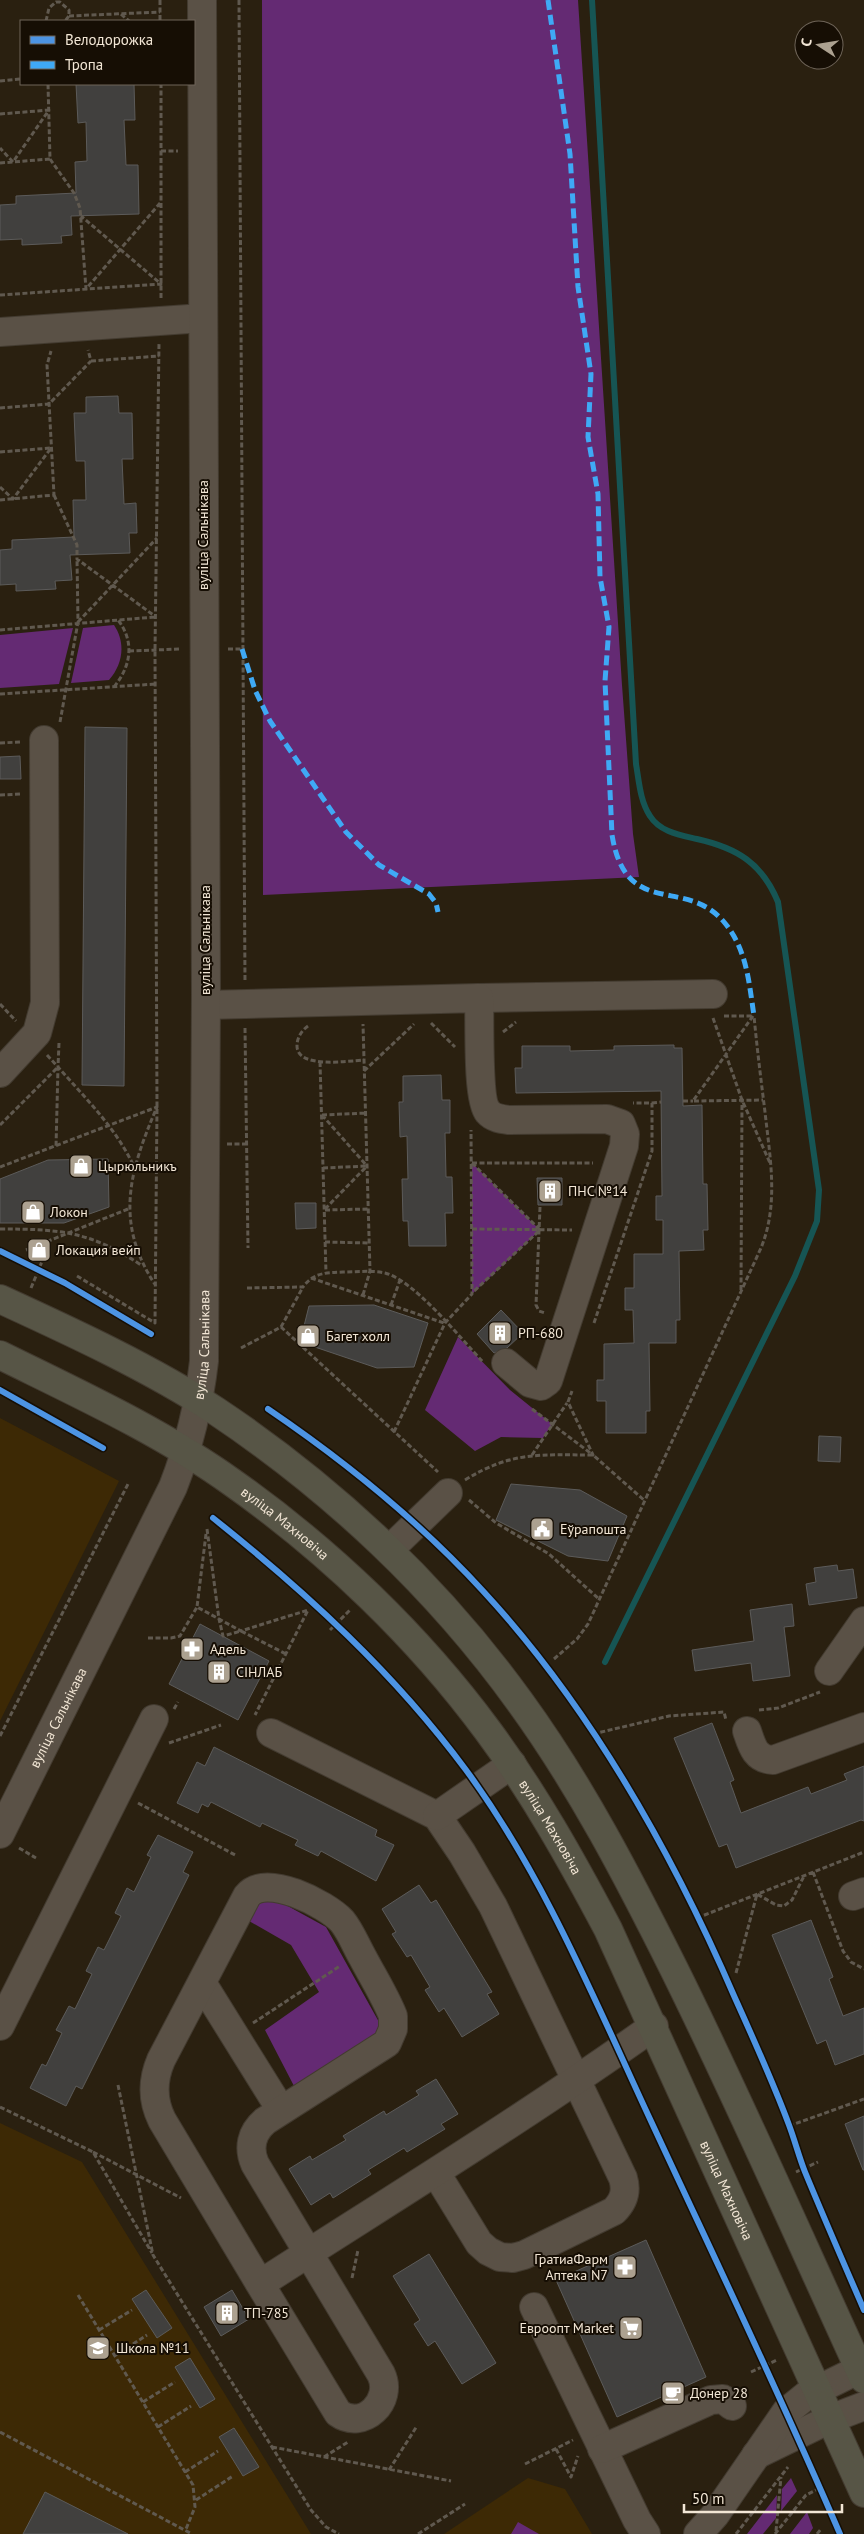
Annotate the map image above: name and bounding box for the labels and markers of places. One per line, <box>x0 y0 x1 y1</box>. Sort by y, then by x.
shop icon: Цырюльникъ <box>68 1153 94 1179</box>
place label: Цырюльникъ <box>98 1157 177 1175</box>
building icon: ПНС №14 <box>537 1178 563 1204</box>
place label: ПНС №14 <box>568 1182 628 1200</box>
shop icon: Локон <box>20 1199 46 1225</box>
place label: Локон <box>49 1203 88 1221</box>
shop icon: Локация вейп <box>26 1237 52 1263</box>
place label: Локация вейп <box>55 1241 141 1259</box>
building icon: РП-680 <box>487 1320 513 1346</box>
shop icon: Багет холл <box>295 1323 321 1349</box>
place label: РП-680 <box>518 1324 563 1342</box>
place label: Багет холл <box>326 1327 390 1345</box>
public building icon: Еўрапошта <box>529 1516 555 1542</box>
place label: Еўрапошта <box>560 1520 626 1538</box>
pharmacy icon: Адель <box>179 1636 205 1662</box>
place label: Адель <box>210 1640 247 1658</box>
building icon: СІНЛАБ <box>206 1659 232 1685</box>
place label: СІНЛАБ <box>236 1663 282 1681</box>
place label: ГратиаФарм Аптека N7 <box>534 2250 608 2284</box>
pharmacy icon: ГратиаФарм Аптека N7 <box>612 2254 638 2280</box>
building icon: ТП-785 <box>214 2300 240 2326</box>
place label: ТП-785 <box>244 2304 289 2322</box>
supermarket icon: Евроопт Market <box>618 2315 644 2341</box>
place label: Евроопт Market <box>519 2319 614 2337</box>
school or university icon: Школа №11 <box>85 2335 111 2361</box>
place label: Школа №11 <box>116 2339 190 2357</box>
cafe icon: Донер 28 <box>660 2380 686 2406</box>
place label: Донер 28 <box>690 2384 748 2402</box>

